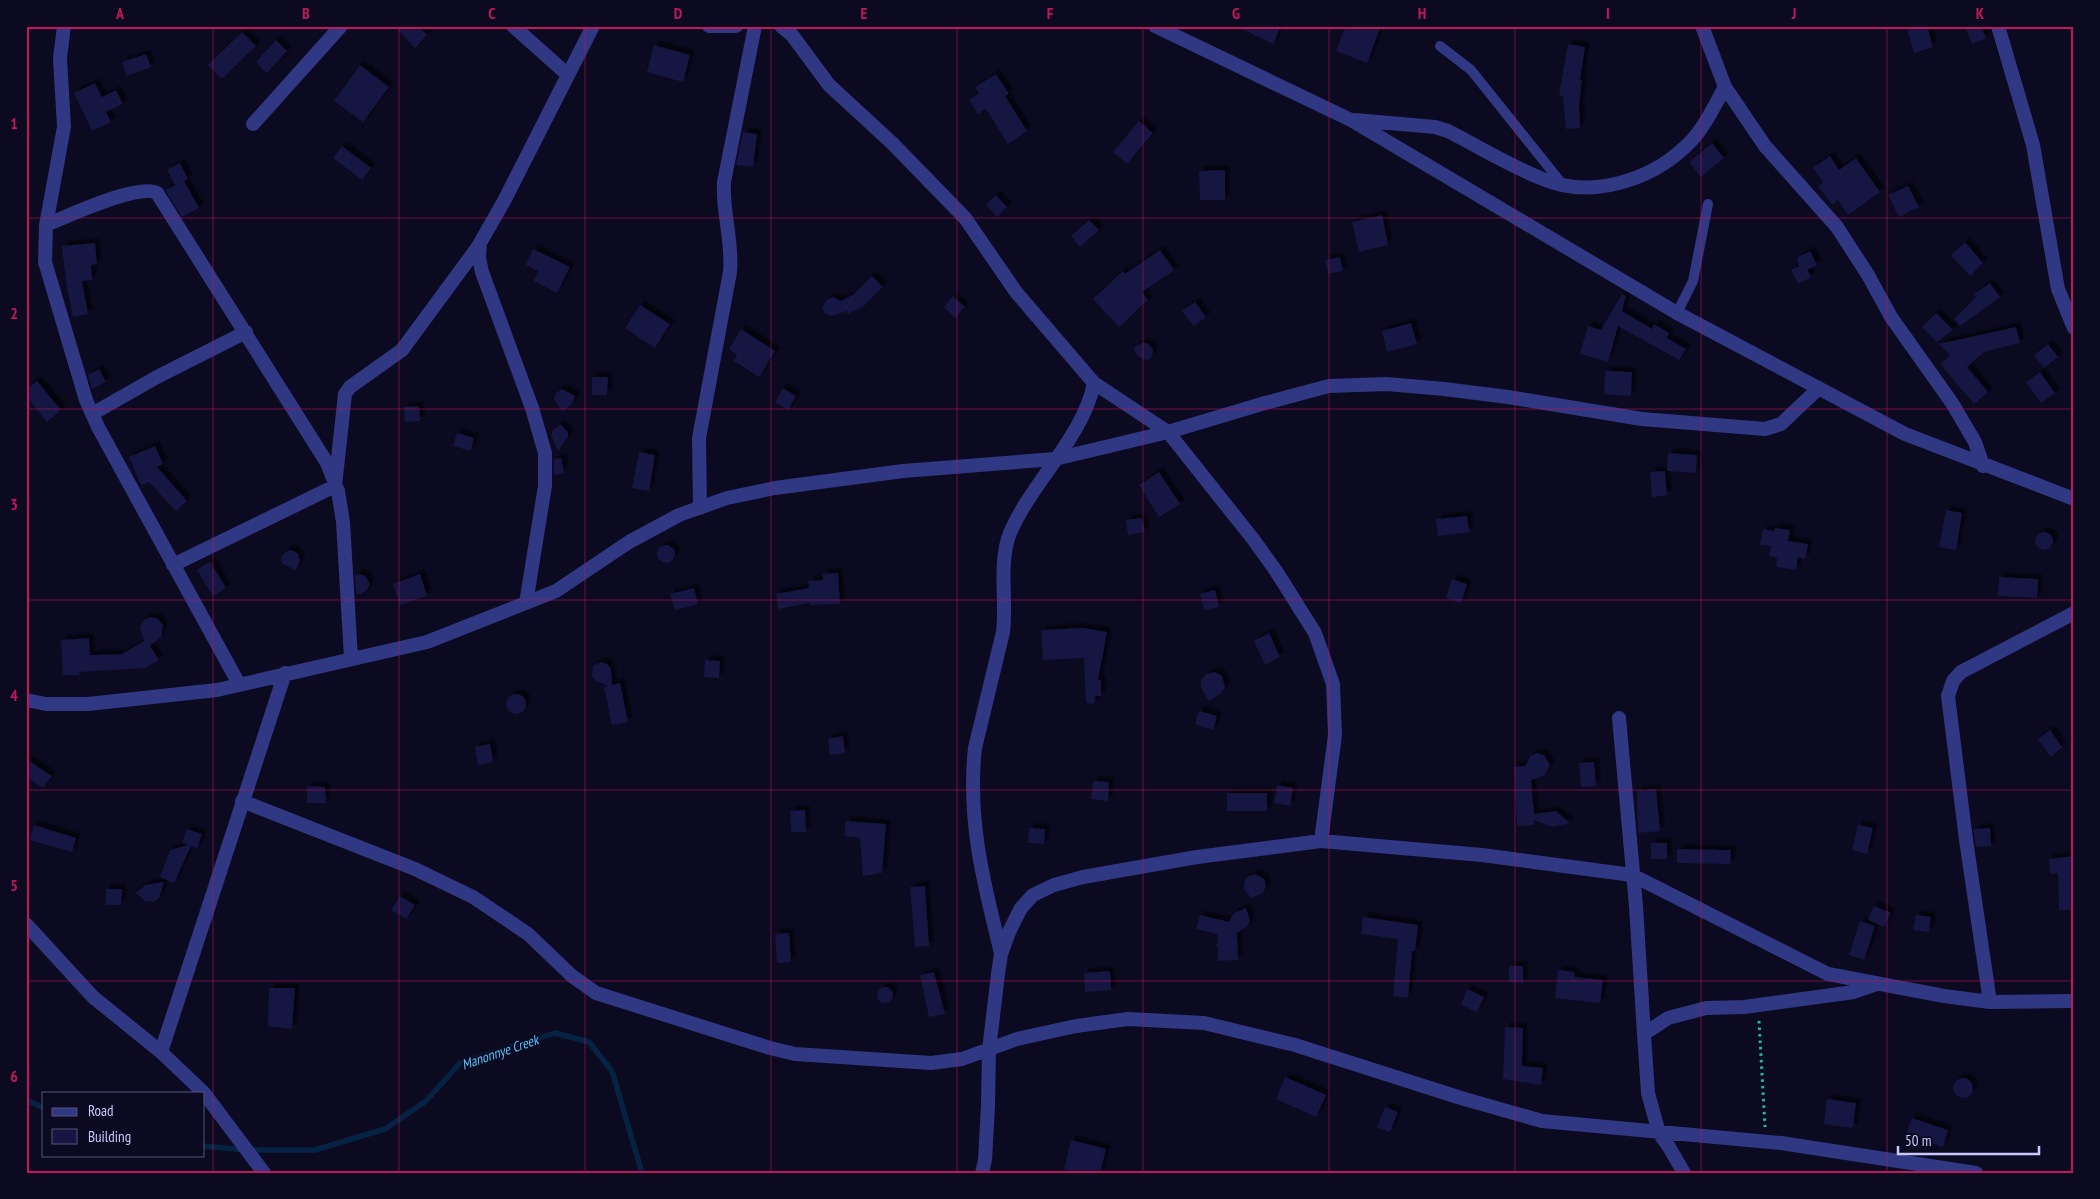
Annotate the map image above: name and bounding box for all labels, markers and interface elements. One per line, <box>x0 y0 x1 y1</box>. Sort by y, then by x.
text: A <box>115 3 125 23</box>
text: B <box>302 3 310 23</box>
text: C <box>488 3 496 23</box>
text: D <box>674 3 683 23</box>
text: E <box>861 3 868 23</box>
text: F <box>1047 3 1054 23</box>
text: G <box>1232 3 1240 23</box>
text: H <box>1418 3 1426 23</box>
text: I <box>1606 3 1610 23</box>
text: J <box>1791 3 1796 23</box>
text: K <box>1976 3 1985 23</box>
text: 1 <box>10 113 18 133</box>
text: 2 <box>10 303 18 323</box>
text: 3 <box>10 494 18 514</box>
text: 4 <box>10 685 18 705</box>
text: 5 <box>10 875 18 895</box>
water label: Manonnye Creek <box>459 1030 542 1074</box>
text: 6 <box>10 1066 18 1086</box>
legend <box>42 1092 205 1156</box>
text: Road <box>88 1101 114 1120</box>
scale bar <box>1898 1124 2039 1156</box>
text: Building <box>88 1127 131 1146</box>
text: 50 m <box>1905 1131 1931 1150</box>

